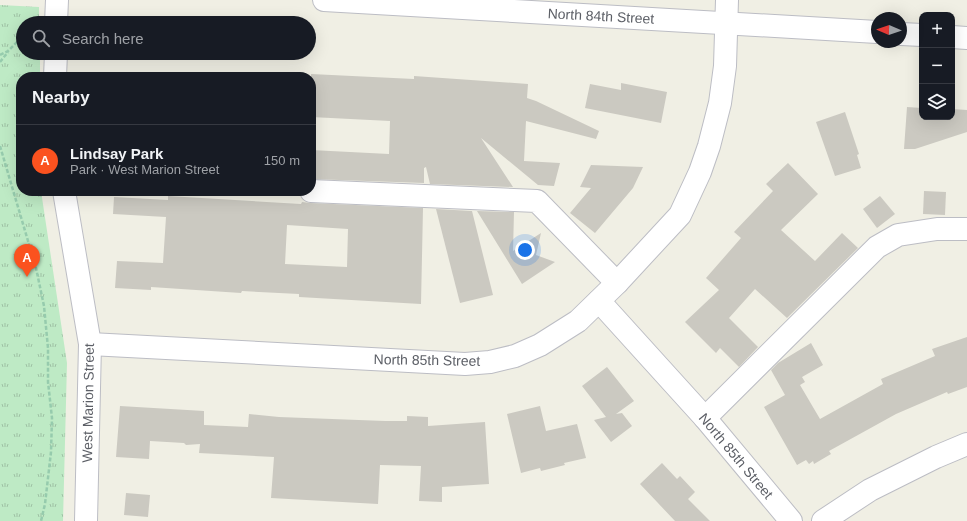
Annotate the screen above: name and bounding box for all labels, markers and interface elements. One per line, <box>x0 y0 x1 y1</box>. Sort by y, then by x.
street label: North 84th Street <box>547 5 655 27</box>
north arrow <box>871 12 907 48</box>
map controls <box>919 12 955 120</box>
button: + <box>919 12 955 48</box>
search box <box>16 16 316 60</box>
icon: search <box>30 27 52 49</box>
text: Search here <box>62 30 144 47</box>
button: − <box>919 48 955 84</box>
button: layers <box>919 84 955 120</box>
text: Nearby <box>32 88 90 107</box>
text: Lindsay Park <box>70 145 163 162</box>
text: A <box>40 153 50 168</box>
text: 150 m <box>264 153 300 168</box>
text: Park · West Marion Street <box>70 162 219 177</box>
your location <box>515 240 535 260</box>
pin: A <box>14 244 40 277</box>
street label: West Marion Street <box>79 343 97 463</box>
street label: North 85th Street <box>374 351 481 369</box>
street label: North 85th Street <box>696 410 776 502</box>

